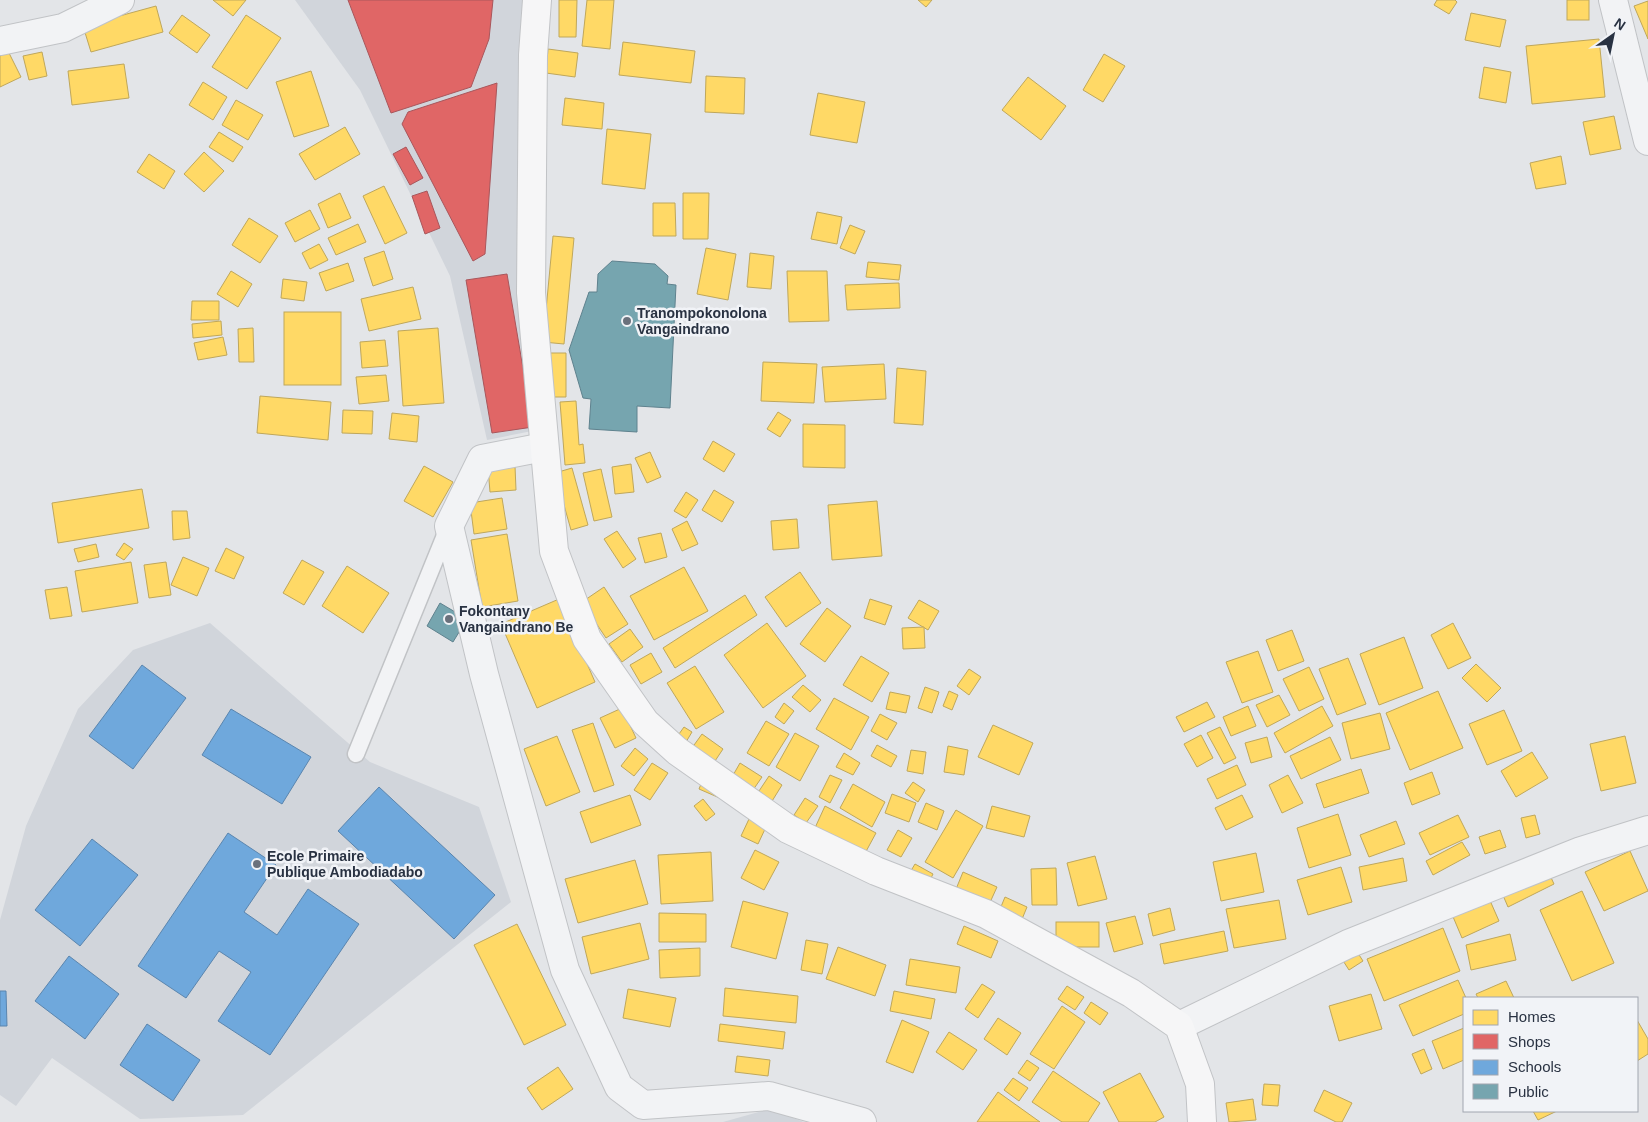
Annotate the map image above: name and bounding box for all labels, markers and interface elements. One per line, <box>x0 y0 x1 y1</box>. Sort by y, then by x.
north arrow <box>1588 10 1638 60</box>
text: N <box>1611 15 1629 34</box>
place label: Tranompokonolona Vangaindrano <box>637 305 767 337</box>
marker: Tranompokonolona Vangaindrano <box>621 315 633 327</box>
place label: Fokontany Vangaindrano Be <box>459 603 574 635</box>
marker: Fokontany Vangaindrano Be <box>443 613 455 625</box>
place label: Ecole Primaire Publique Ambodiadabo <box>267 848 423 880</box>
marker: Ecole Primaire Publique Ambodiadabo <box>251 858 263 870</box>
legend <box>1463 997 1638 1112</box>
text: Homes <box>1508 1008 1556 1025</box>
text: Shops <box>1508 1033 1551 1050</box>
text: Schools <box>1508 1058 1561 1075</box>
text: Public <box>1508 1083 1549 1100</box>

